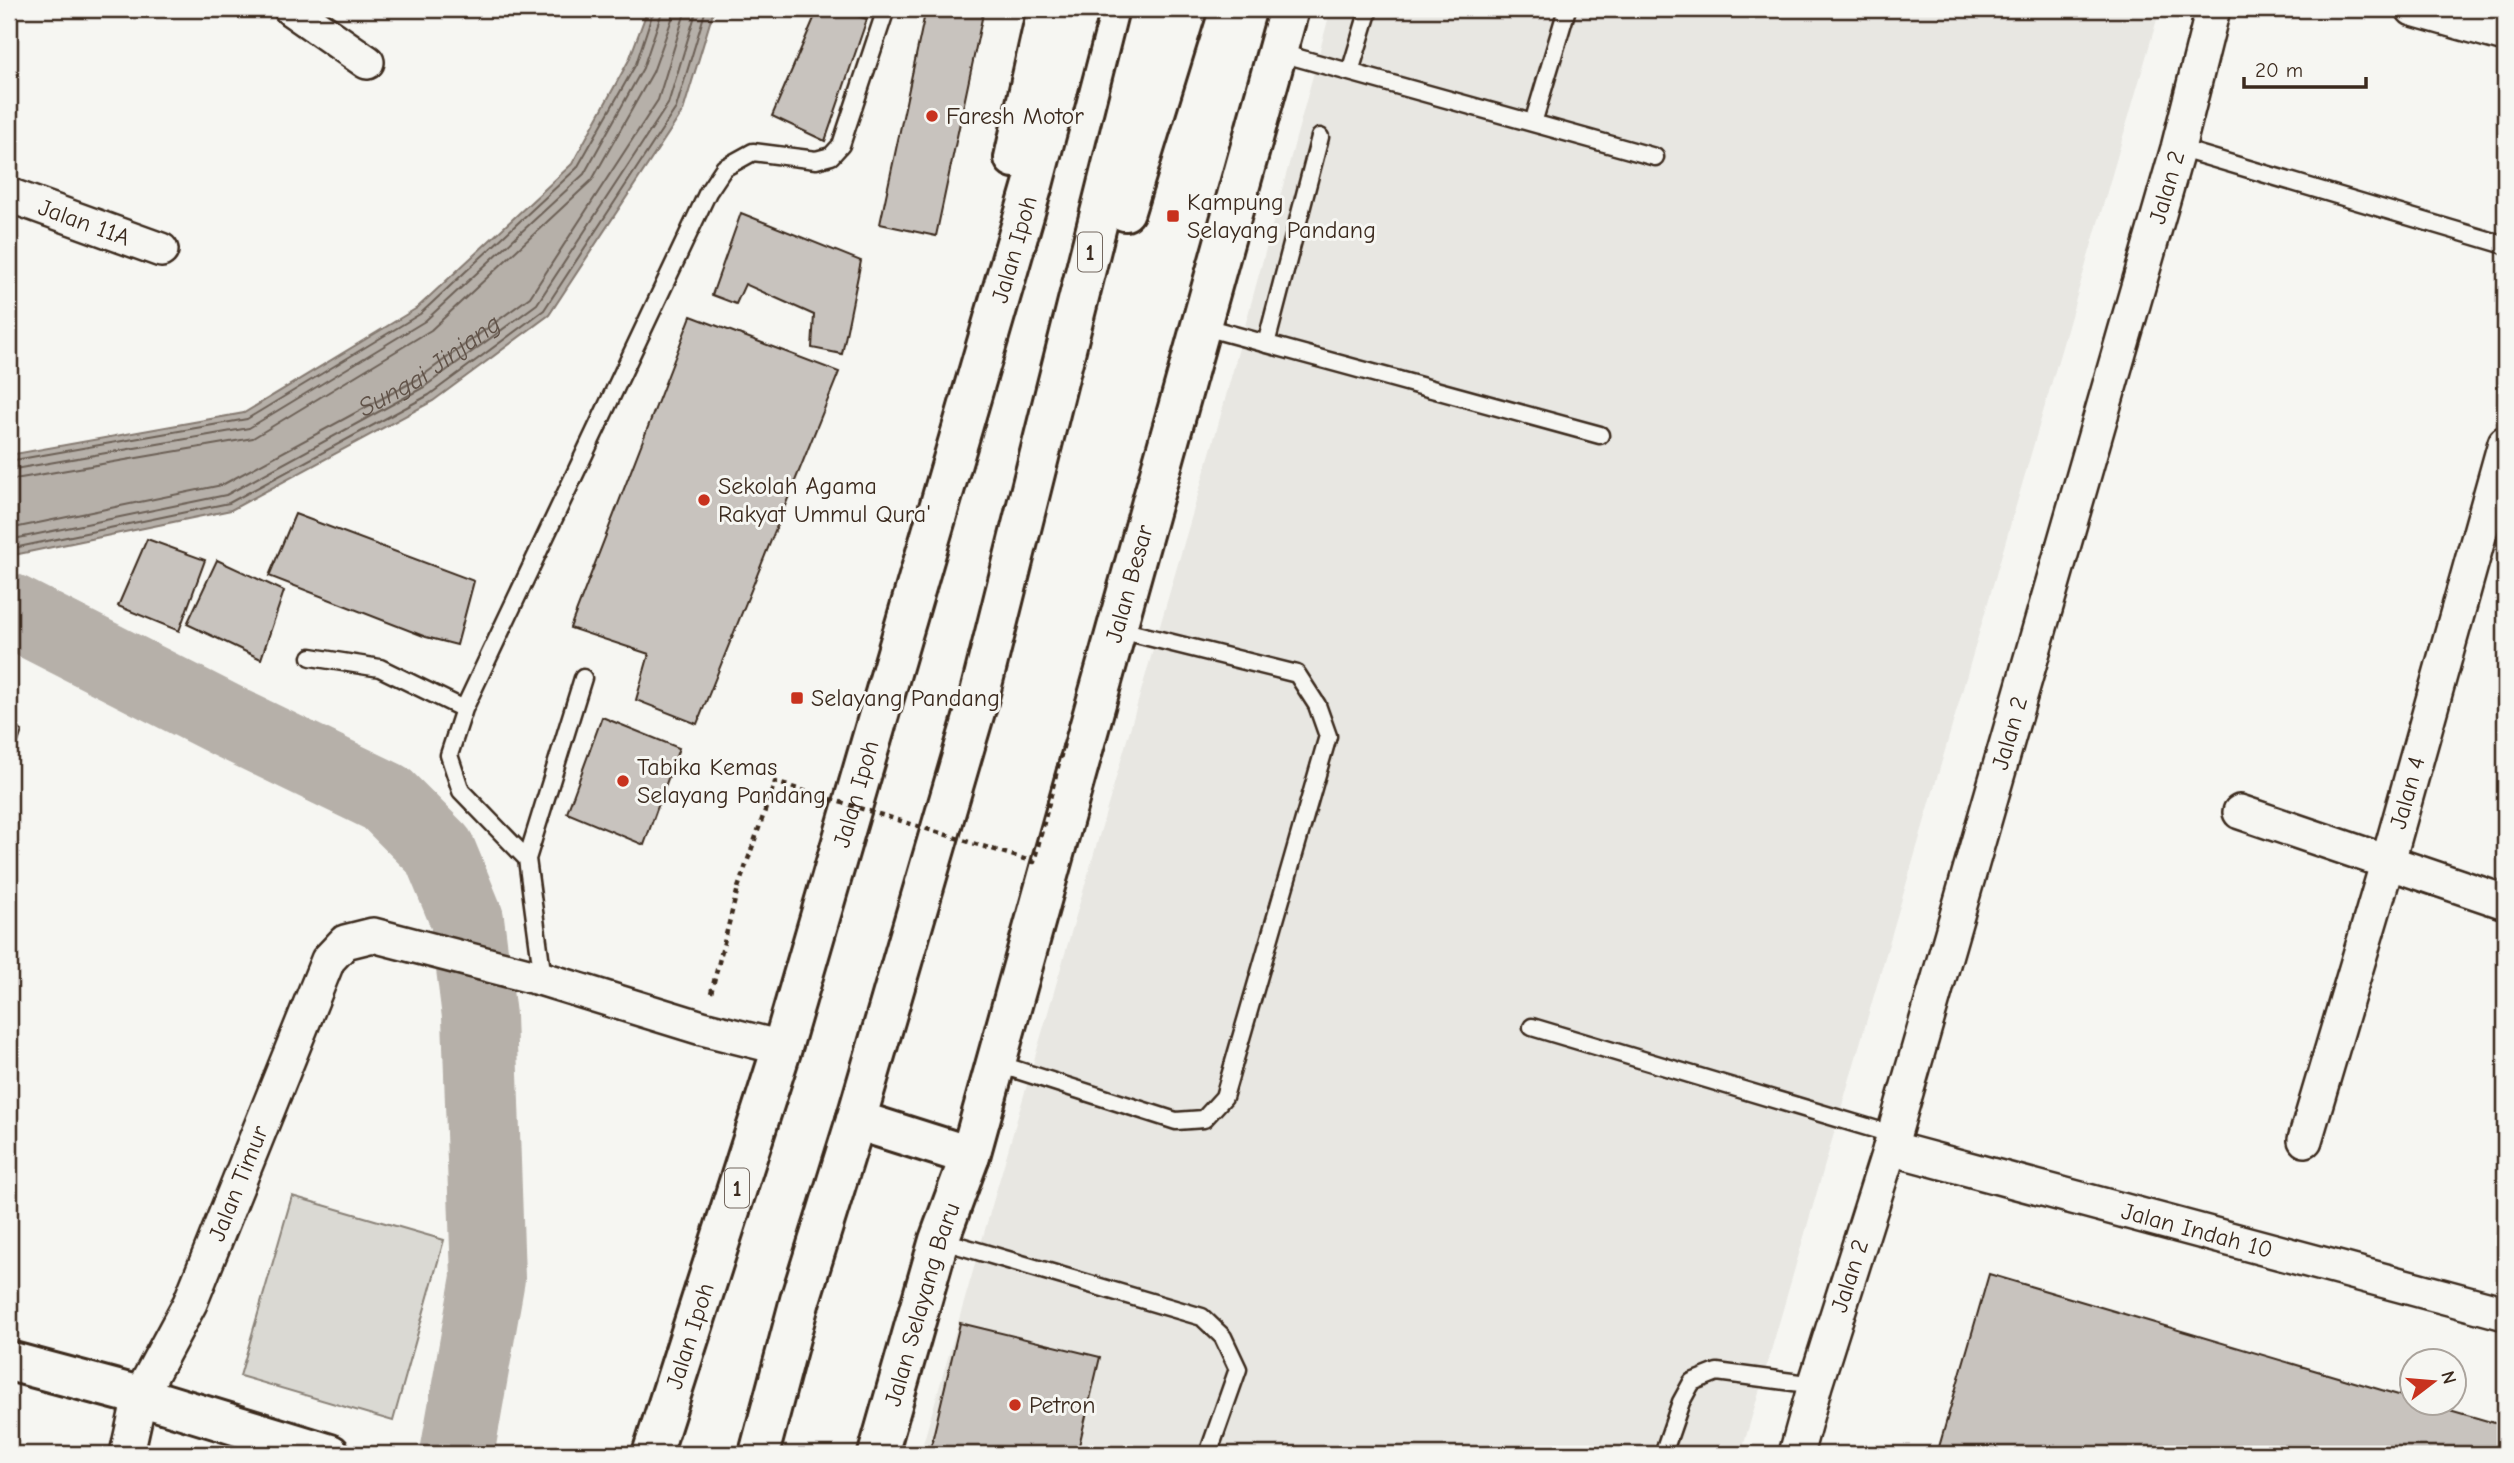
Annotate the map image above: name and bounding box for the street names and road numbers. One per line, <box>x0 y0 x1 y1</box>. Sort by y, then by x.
street label: Jalan 2 <box>2143 147 2191 227</box>
street label: Jalan 11A <box>35 193 134 252</box>
street label: Jalan Ipoh <box>985 193 1043 306</box>
road number: 1 <box>1078 232 1102 272</box>
street label: Jalan Besar <box>1099 521 1159 646</box>
street label: Jalan 2 <box>1986 693 2033 773</box>
street label: Jalan Ipoh <box>827 737 885 851</box>
street label: Jalan 4 <box>2384 753 2431 832</box>
street label: Jalan Timur <box>202 1121 274 1245</box>
road number: 1 <box>725 1168 749 1208</box>
street label: Jalan Indah 10 <box>2119 1197 2276 1264</box>
street label: Jalan Selayang Baru <box>878 1199 966 1409</box>
street label: Jalan 2 <box>1825 1236 1874 1316</box>
street label: Jalan Ipoh <box>660 1279 720 1393</box>

